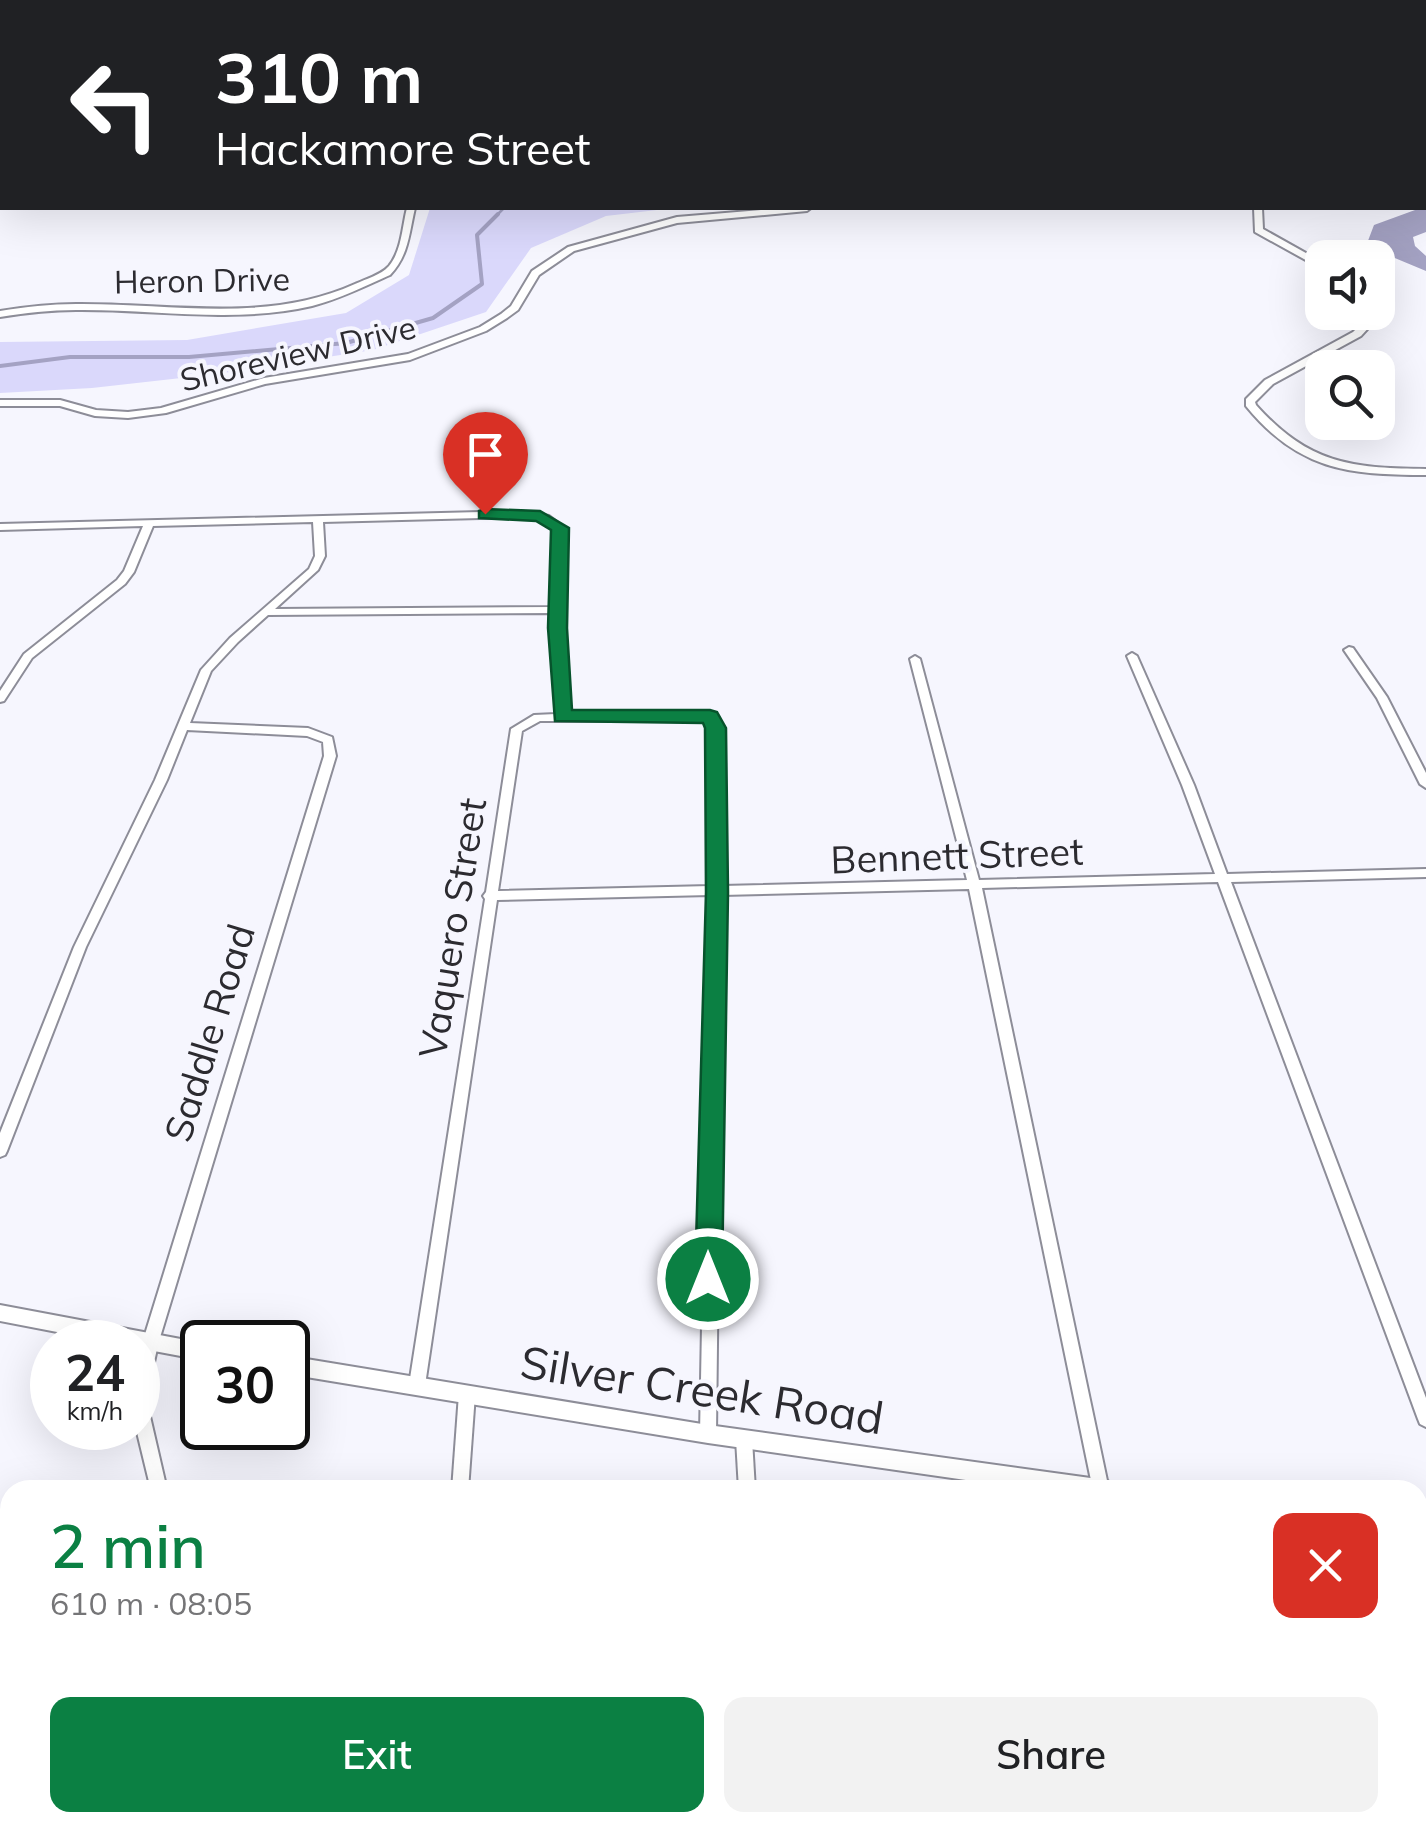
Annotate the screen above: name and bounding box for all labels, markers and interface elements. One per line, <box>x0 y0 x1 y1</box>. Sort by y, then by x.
text: 310 m <box>215 33 423 121</box>
icon: left <box>50 40 180 170</box>
text: Hackamore Street <box>215 120 591 176</box>
map controls <box>1305 240 1395 440</box>
button: sound <box>1305 240 1395 330</box>
street label: Heron Drive <box>114 258 290 302</box>
street label: Shoreview Drive <box>176 306 420 400</box>
button: search <box>1305 350 1395 440</box>
pin <box>443 412 528 515</box>
icon: arrive <box>458 427 513 482</box>
street label: Vaquero Street <box>408 794 496 1061</box>
street label: Bennett Street <box>830 827 1084 883</box>
street label: Saddle Road <box>153 918 265 1147</box>
position arrow <box>656 1227 760 1331</box>
speed limit sign: 30 <box>180 1320 310 1450</box>
street label: Silver Creek Road <box>517 1333 888 1445</box>
text: 24 <box>65 1341 125 1404</box>
text: km/h <box>67 1395 123 1426</box>
text: 2 min <box>50 1508 206 1583</box>
button: close <box>1273 1513 1378 1618</box>
text: 610 m · 08:05 <box>50 1583 252 1623</box>
button: Exit <box>50 1697 704 1812</box>
button: Share <box>724 1697 1378 1812</box>

